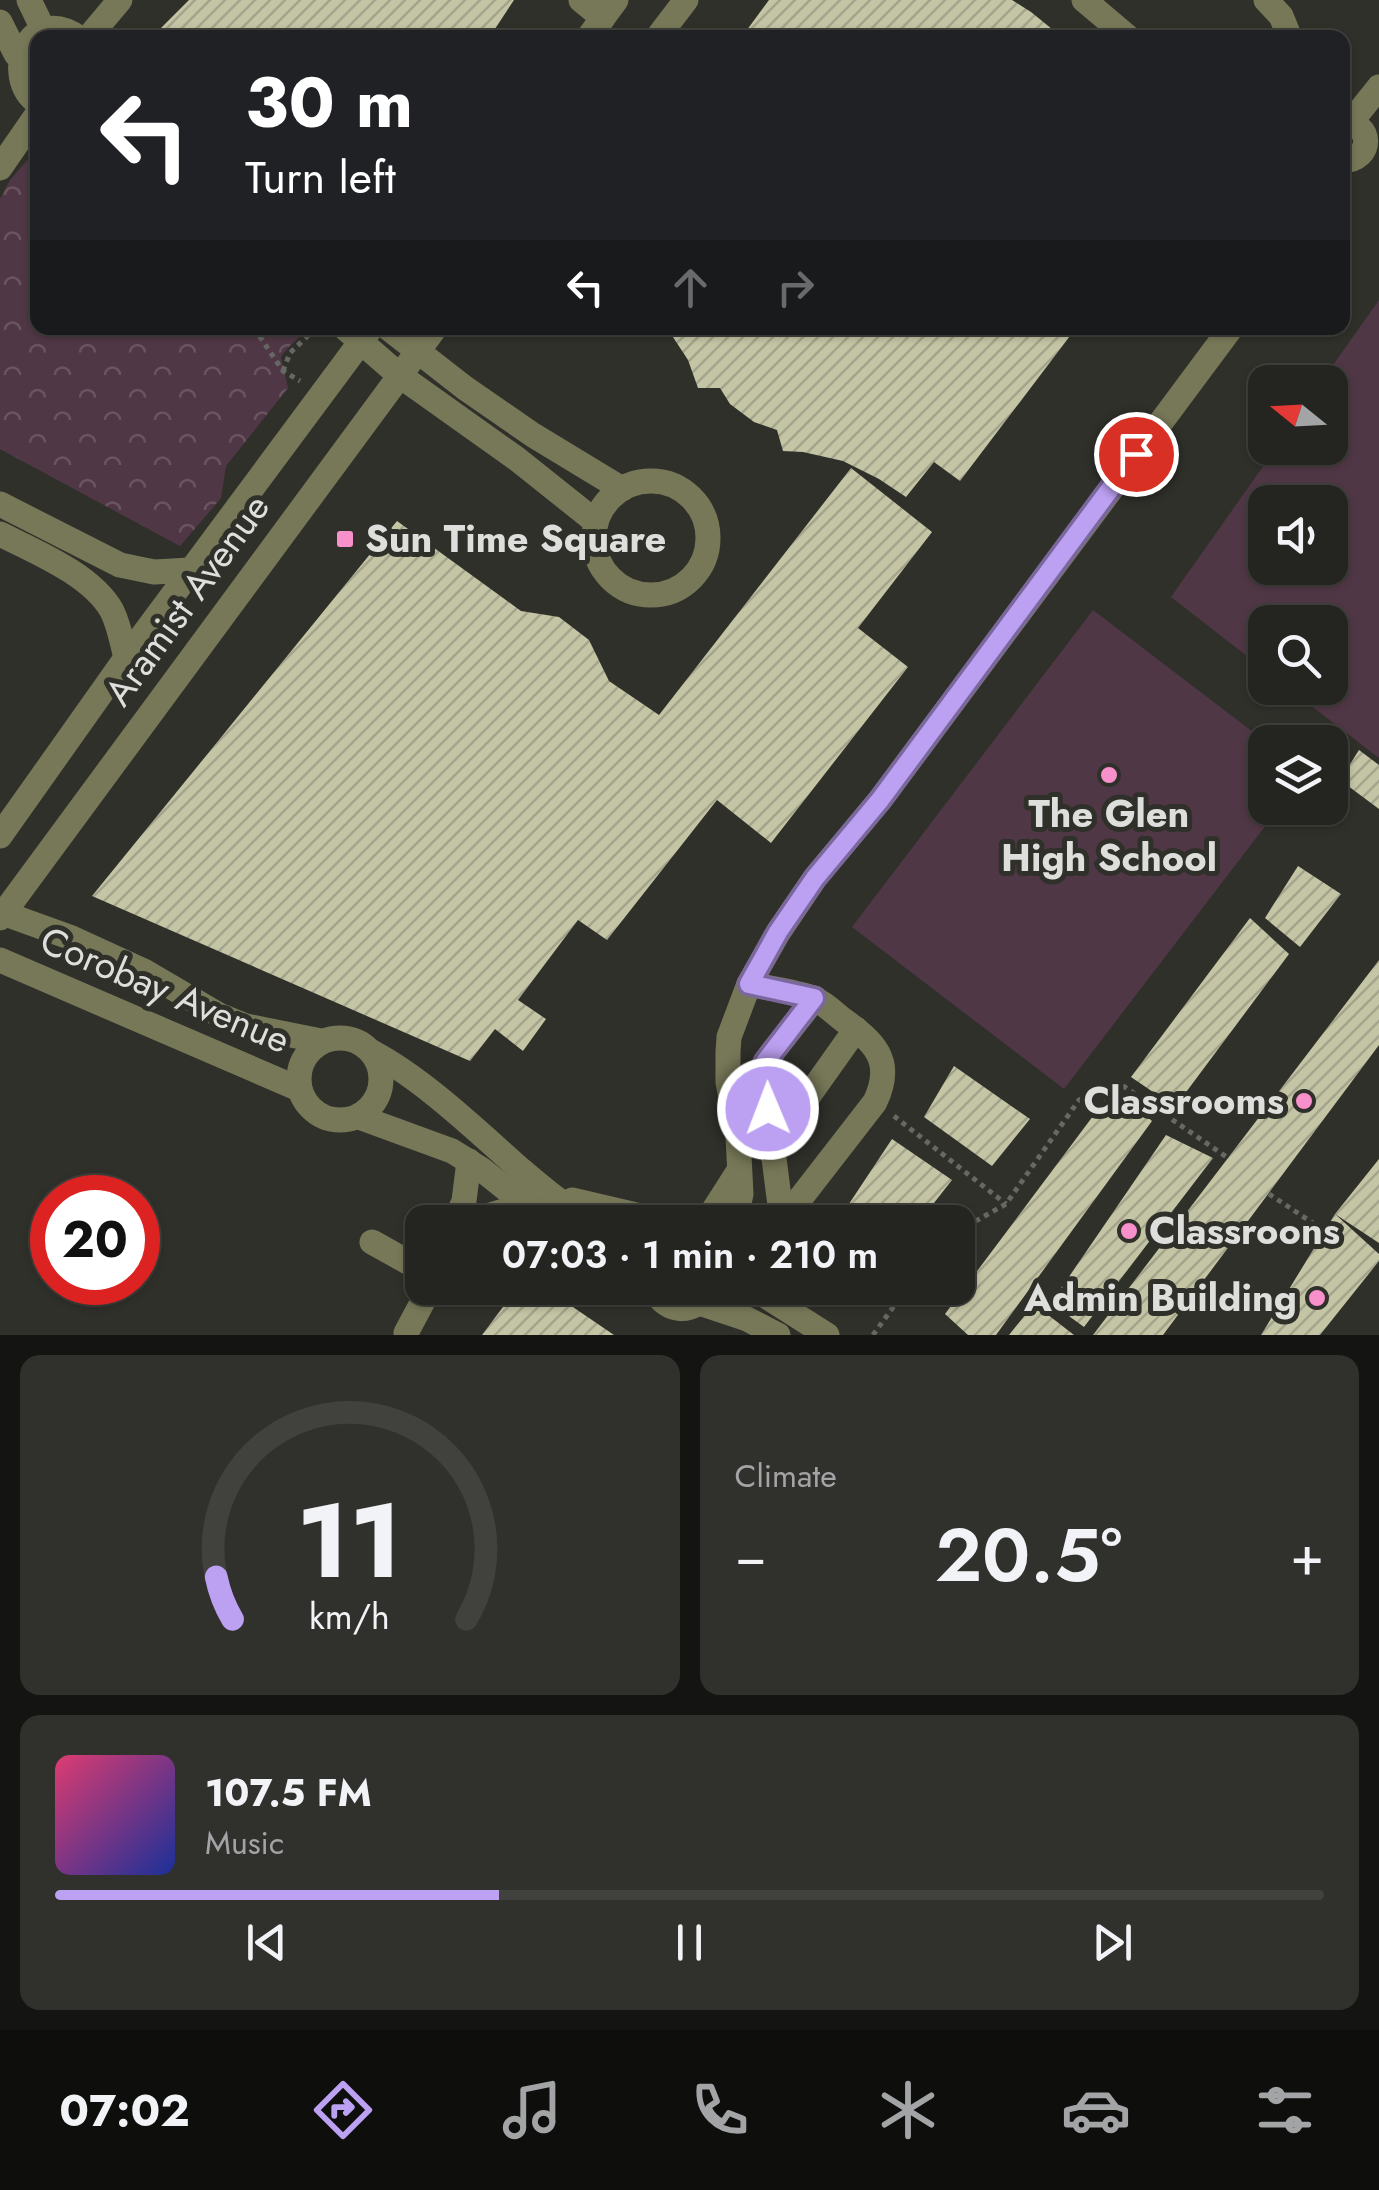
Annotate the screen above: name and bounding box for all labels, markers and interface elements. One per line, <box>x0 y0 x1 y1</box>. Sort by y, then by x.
text: 30 m <box>245 52 413 153</box>
icon: left <box>80 70 210 200</box>
text: Turn left <box>245 145 396 210</box>
icon: left <box>558 260 613 315</box>
icon: ahead <box>663 260 718 315</box>
icon: right <box>768 260 823 315</box>
north arrow <box>1248 365 1348 465</box>
map controls <box>1248 365 1348 825</box>
pin <box>1094 412 1179 497</box>
icon: arrive <box>1109 427 1164 482</box>
street label: Aramist Avenue <box>91 482 282 717</box>
button: sound <box>1248 485 1348 585</box>
place label: Sun Time Square <box>365 511 666 566</box>
marker: Sun Time Square <box>334 528 356 550</box>
button: search <box>1248 605 1348 705</box>
button: layers <box>1248 725 1348 825</box>
marker: The Glen High School <box>1098 764 1120 786</box>
place label: The Glen High School <box>1001 786 1217 885</box>
street label: Corobay Avenue <box>32 912 298 1067</box>
position arrow <box>716 1057 820 1161</box>
place label: Classrooms <box>1084 1073 1284 1128</box>
marker: Classrooms <box>1293 1090 1315 1112</box>
speed limit sign: 20 <box>30 1175 160 1305</box>
place label: Classroons <box>1149 1203 1340 1258</box>
marker: Classroons <box>1118 1220 1140 1242</box>
text: 07:03 · 1 min · 210 m <box>502 1227 878 1282</box>
place label: Admin Building <box>1023 1270 1297 1325</box>
marker: Admin Building <box>1306 1287 1328 1309</box>
text: Climate <box>735 1453 837 1499</box>
text: 11 <box>297 1466 403 1616</box>
text: 20.5° <box>935 1501 1122 1609</box>
text: − <box>735 1516 767 1596</box>
text: + <box>1290 1516 1324 1596</box>
text: km/h <box>309 1591 390 1642</box>
text: 107.5 FM <box>205 1765 372 1820</box>
text: Music <box>205 1820 284 1866</box>
icon: previous <box>239 1915 294 1970</box>
icon: pause <box>662 1915 717 1970</box>
icon: next <box>1085 1915 1140 1970</box>
icon: directions <box>308 2075 378 2145</box>
icon: music <box>497 2075 567 2145</box>
icon: phone <box>685 2075 755 2145</box>
icon: climate <box>873 2075 943 2145</box>
icon: car <box>1061 2075 1131 2145</box>
icon: filters <box>1250 2075 1320 2145</box>
text: 07:02 <box>59 2078 190 2143</box>

